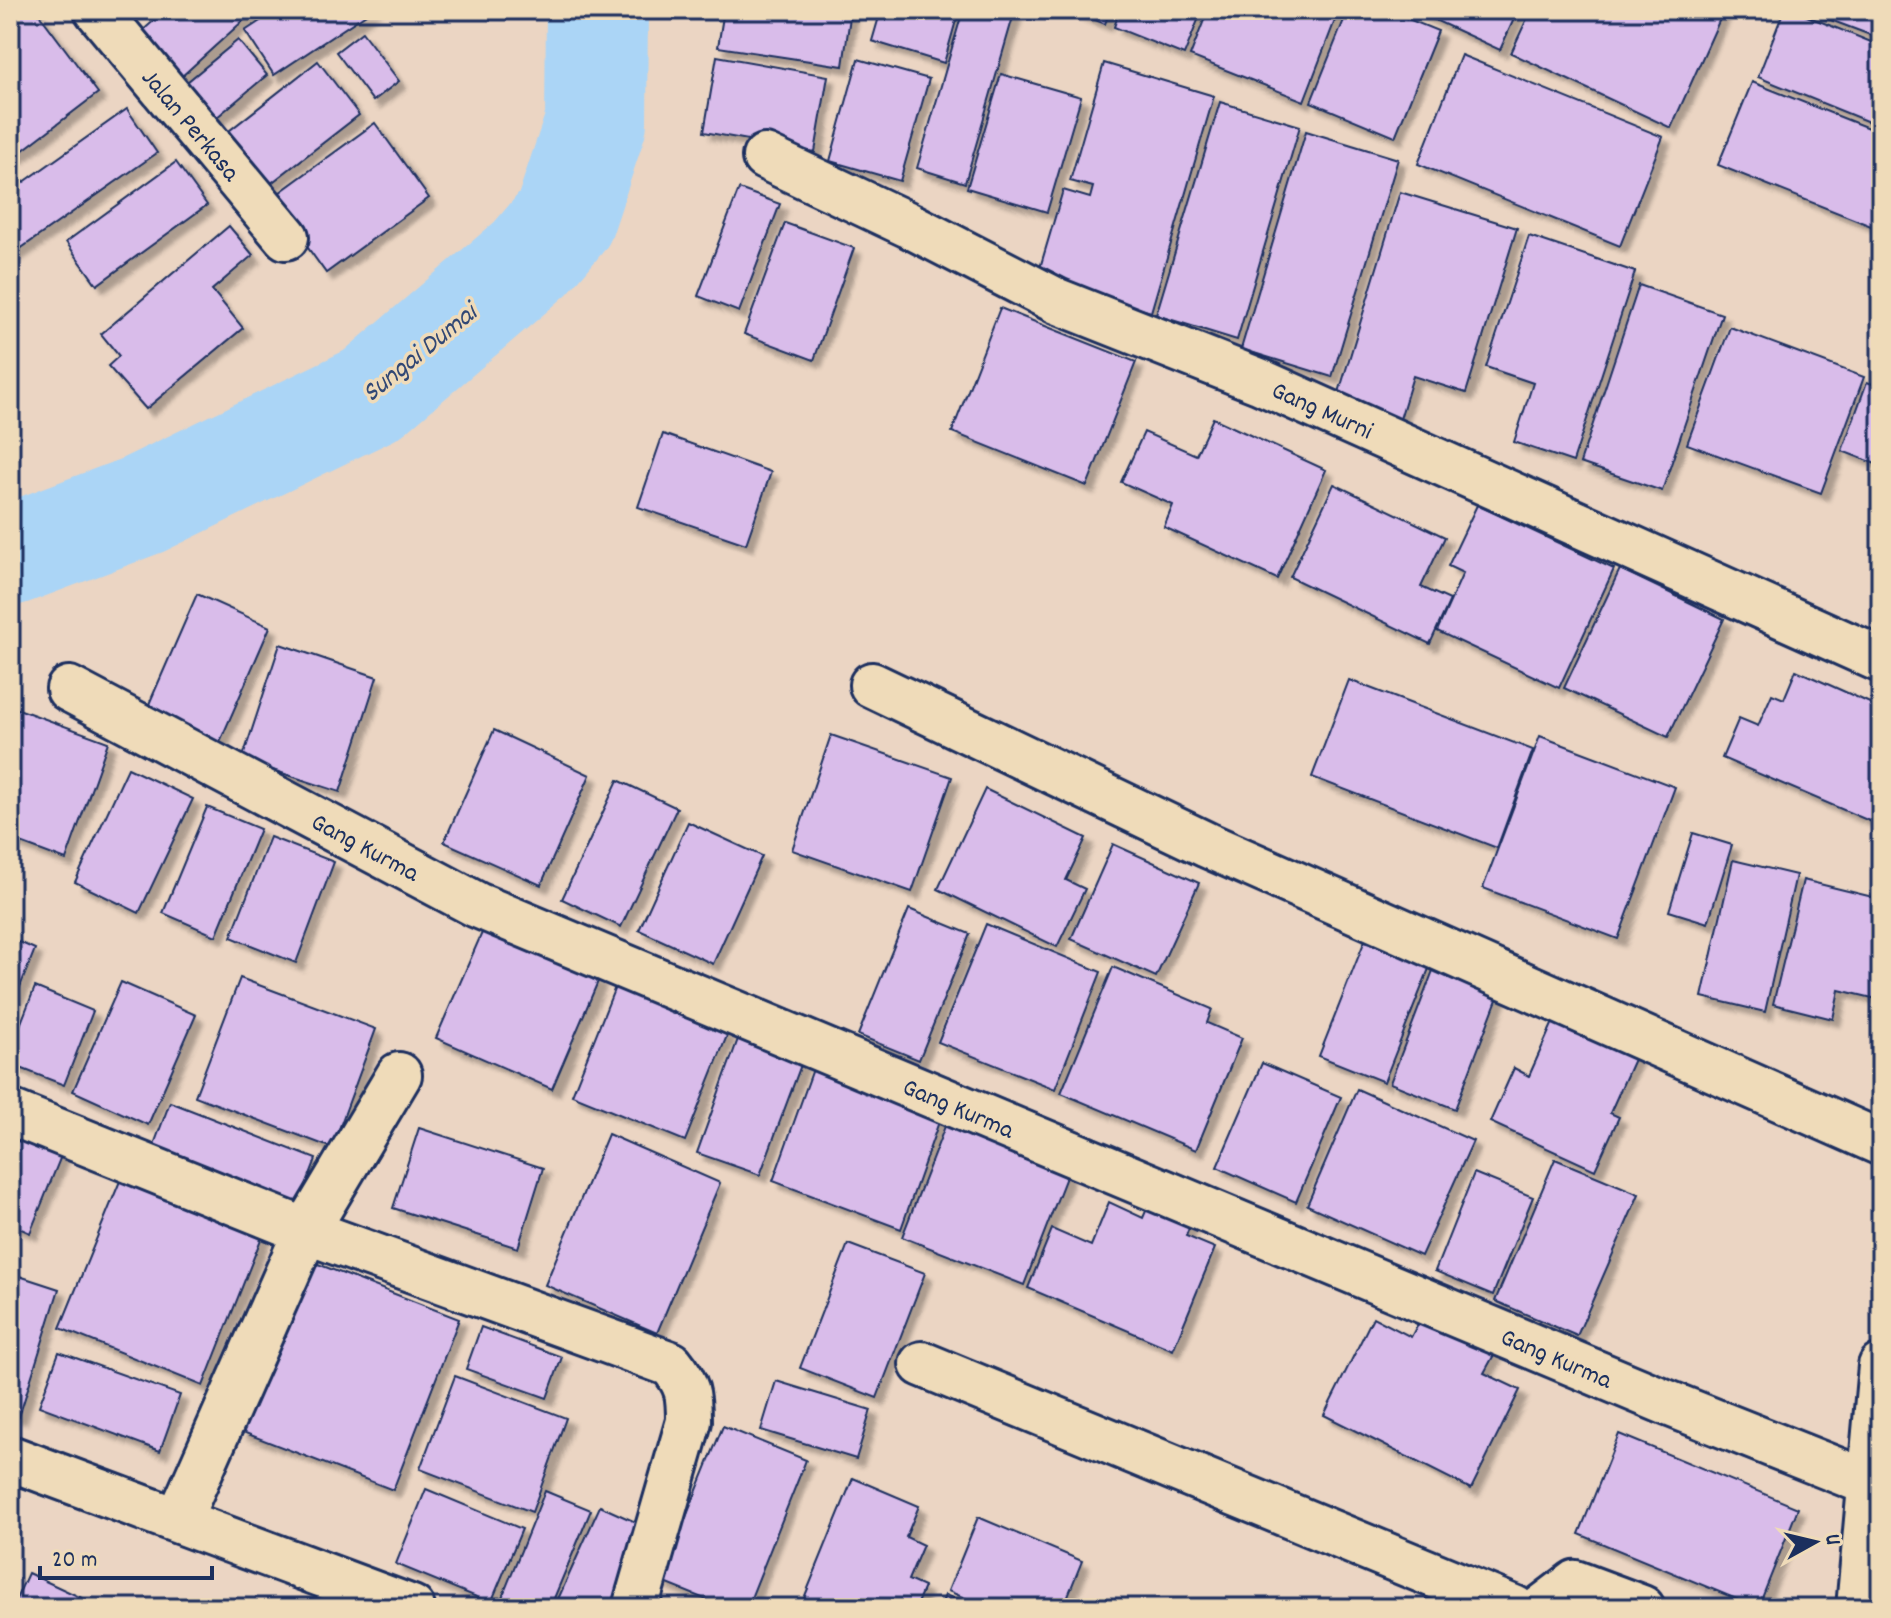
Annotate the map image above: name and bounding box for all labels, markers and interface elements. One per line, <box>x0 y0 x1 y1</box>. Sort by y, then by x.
street label: Jalan Perkasa <box>131 62 248 191</box>
water label: Sungai Dumai <box>355 293 490 414</box>
street label: Gang Murni <box>1265 373 1378 451</box>
street label: Gang Kurma <box>304 805 426 893</box>
street label: Gang Kurma <box>896 1070 1020 1151</box>
street label: Gang Kurma <box>1494 1320 1618 1401</box>
north arrow <box>1775 1502 1855 1582</box>
scale bar <box>40 1530 212 1580</box>
text: U <box>1815 1532 1847 1547</box>
text: 20 m <box>52 1544 98 1578</box>

